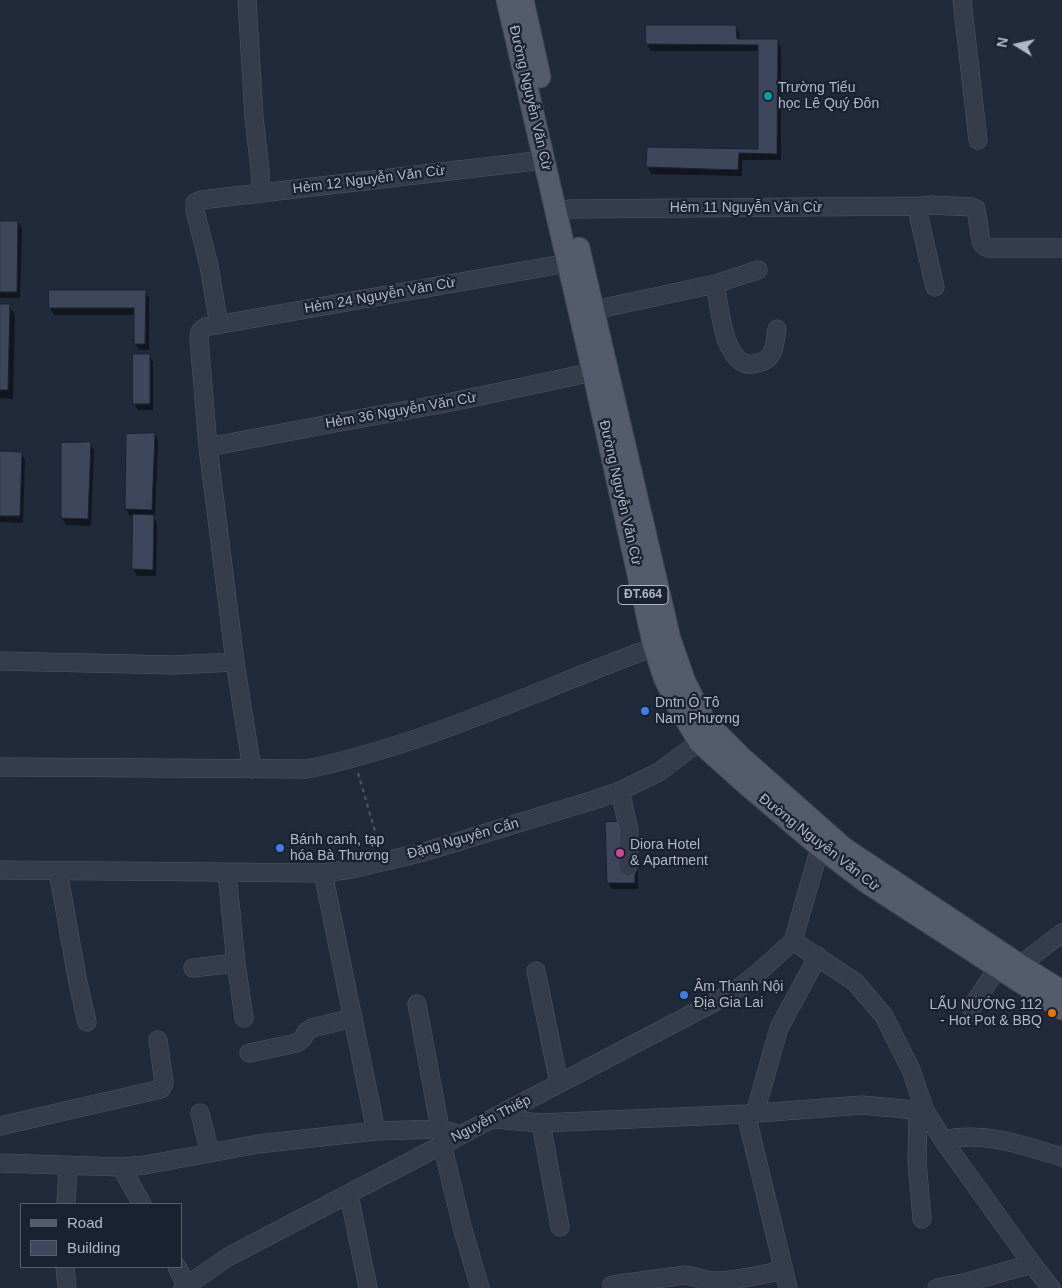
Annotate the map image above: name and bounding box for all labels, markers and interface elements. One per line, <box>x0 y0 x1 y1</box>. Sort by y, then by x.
north arrow <box>992 20 1042 70</box>
street label: Đường Nguyễn Văn Cừ <box>505 24 555 172</box>
text: N <box>993 36 1011 49</box>
place label: Trường Tiểu học Lê Quý Đôn <box>778 80 879 112</box>
marker: Trường Tiểu học Lê Quý Đôn <box>762 90 774 102</box>
street label: Hẻm 12 Nguyễn Văn Cừ <box>292 162 446 198</box>
street label: Hẻm 11 Nguyễn Văn Cừ <box>670 200 822 216</box>
street label: Hẻm 24 Nguyễn Văn Cừ <box>303 274 457 318</box>
street label: Hẻm 36 Nguyễn Văn Cừ <box>324 389 478 433</box>
street label: Đường Nguyễn Văn Cừ <box>595 419 645 567</box>
road number: ĐT.664 <box>618 586 668 604</box>
place label: Dntn Ô Tô Nam Phương <box>655 695 740 728</box>
marker: Dntn Ô Tô Nam Phương <box>639 705 651 717</box>
street label: Đường Nguyễn Văn Cừ <box>755 791 883 895</box>
street label: Đặng Nguyên Cẩn <box>405 815 521 863</box>
place label: Bánh canh, tạp hóa Bà Thương <box>290 832 389 864</box>
place label: Diora Hotel & Apartment <box>630 837 708 870</box>
marker: Bánh canh, tạp hóa Bà Thương <box>274 842 286 854</box>
marker: Diora Hotel & Apartment <box>614 847 626 859</box>
place label: Âm Thanh Nội Địa Gia Lai <box>694 979 783 1012</box>
marker: Âm Thanh Nội Địa Gia Lai <box>678 989 690 1001</box>
place label: LẨU NƯỚNG 112 - Hot Pot & BBQ <box>930 997 1042 1030</box>
marker: LẨU NƯỚNG 112 - Hot Pot & BBQ <box>1046 1007 1058 1019</box>
street label: Nguyễn Thiếp <box>448 1092 534 1146</box>
legend <box>20 1203 182 1268</box>
text: Road <box>67 1214 103 1231</box>
text: Building <box>67 1239 120 1256</box>

